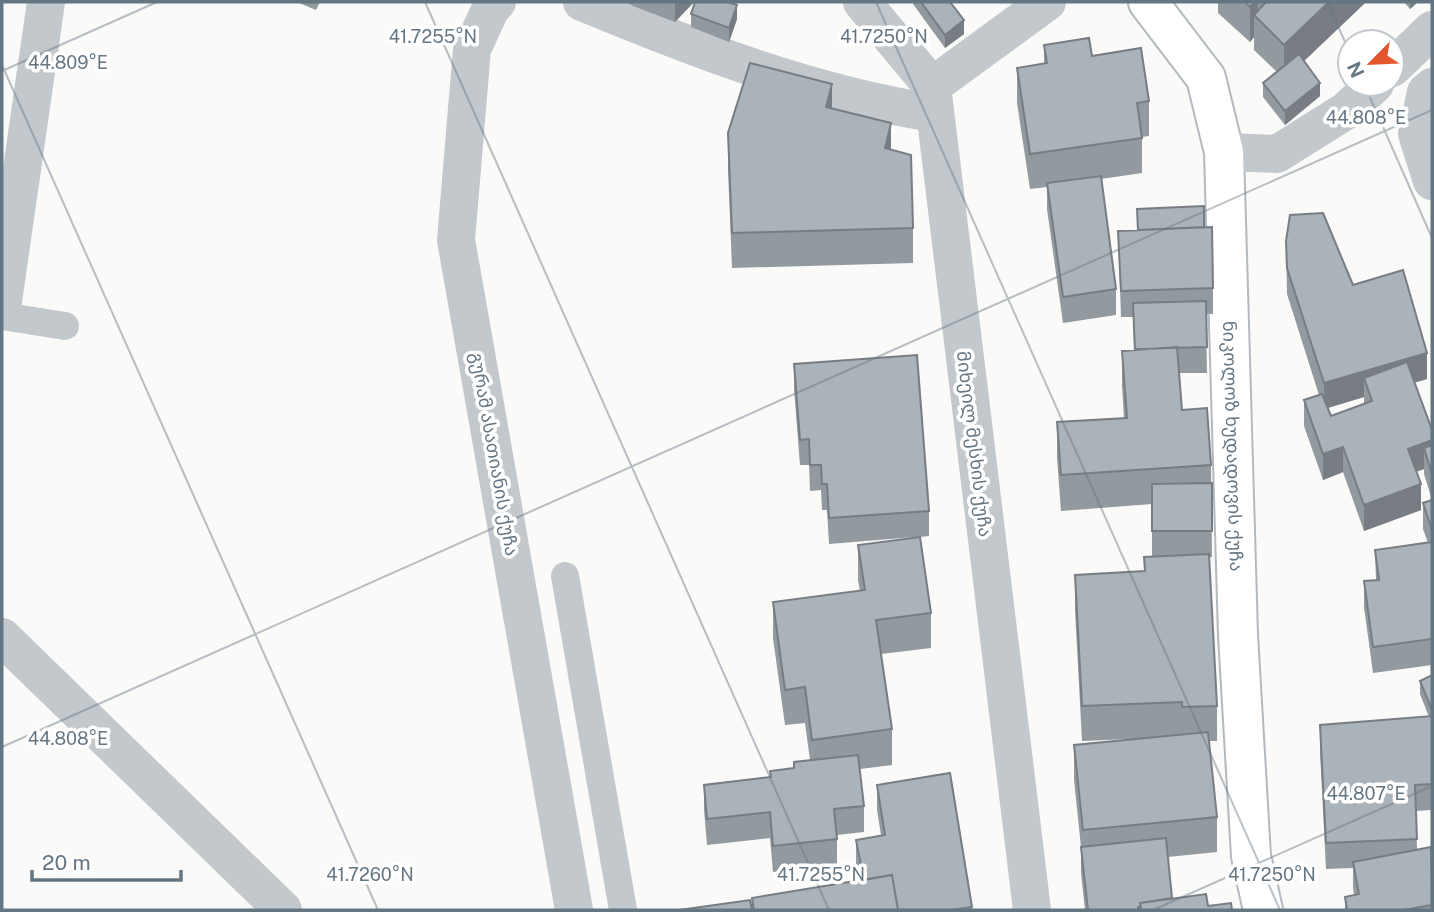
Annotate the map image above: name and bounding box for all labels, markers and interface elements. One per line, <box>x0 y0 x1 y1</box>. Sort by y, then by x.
text: 41.7255°N <box>389 26 477 47</box>
text: 41.7250°N <box>840 26 928 47</box>
north arrow <box>1336 28 1406 98</box>
text: 44.809°E <box>28 52 108 73</box>
text: N <box>1342 59 1369 81</box>
text: 44.808°E <box>1326 107 1406 128</box>
street label: ნიკოლოზ ხუდადოვის ქუჩა <box>1219 320 1247 572</box>
street label: გურამ ასათიანის ქუჩა <box>465 350 523 558</box>
street label: მიხეილ მესხის ქუჩა <box>952 350 996 538</box>
text: 44.808°E <box>28 728 108 749</box>
text: 44.807°E <box>1326 783 1406 804</box>
scale bar <box>32 838 180 882</box>
text: 20 m <box>42 850 91 875</box>
text: 41.7260°N <box>326 864 414 885</box>
text: 41.7255°N <box>777 864 865 885</box>
text: 41.7250°N <box>1228 864 1316 885</box>

